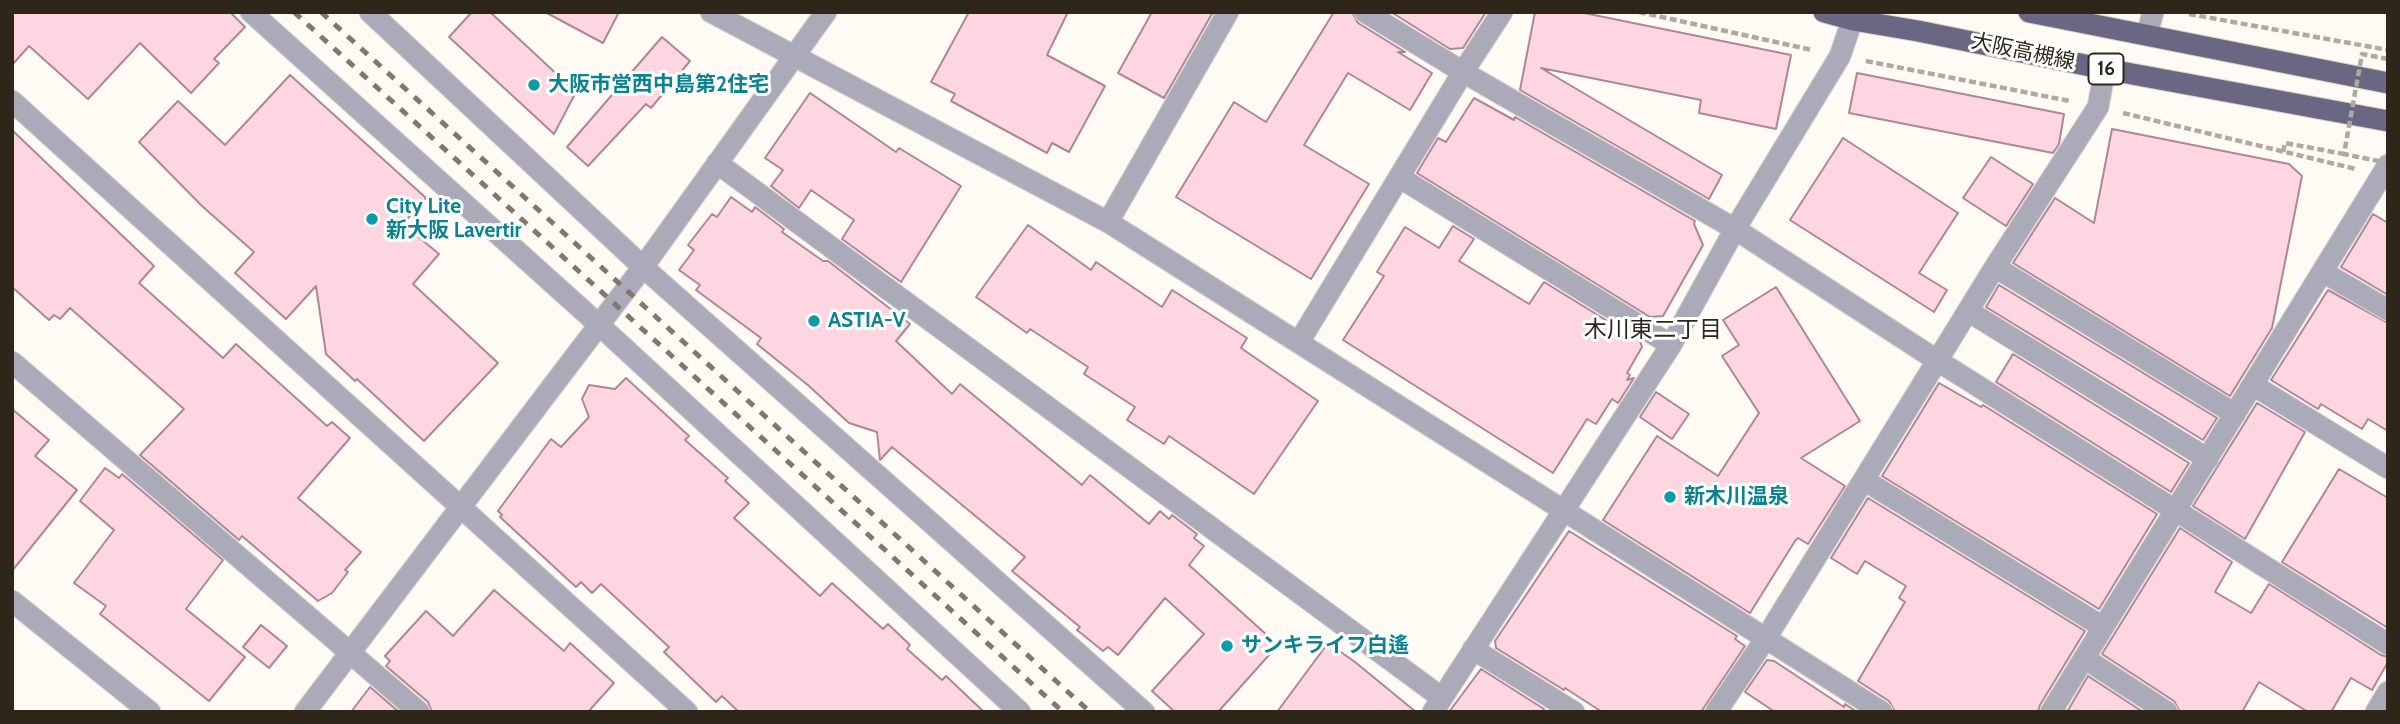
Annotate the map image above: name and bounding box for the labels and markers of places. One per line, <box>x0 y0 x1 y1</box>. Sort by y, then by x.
place label: 大阪市営西中島第2住宅 <box>548 72 769 98</box>
marker: 大阪市営西中島第2住宅 <box>526 77 542 93</box>
place label: City Lite 新大阪 Lavertir <box>386 194 521 244</box>
marker: City Lite 新大阪 Lavertir <box>364 211 380 227</box>
place label: ASTIA-V <box>828 308 905 334</box>
marker: ASTIA-V <box>806 313 822 329</box>
place label: 新木川温泉 <box>1684 484 1789 510</box>
marker: 新木川温泉 <box>1662 489 1678 505</box>
place label: サンキライフ白遙 <box>1241 633 1409 659</box>
marker: サンキライフ白遙 <box>1219 638 1235 654</box>

